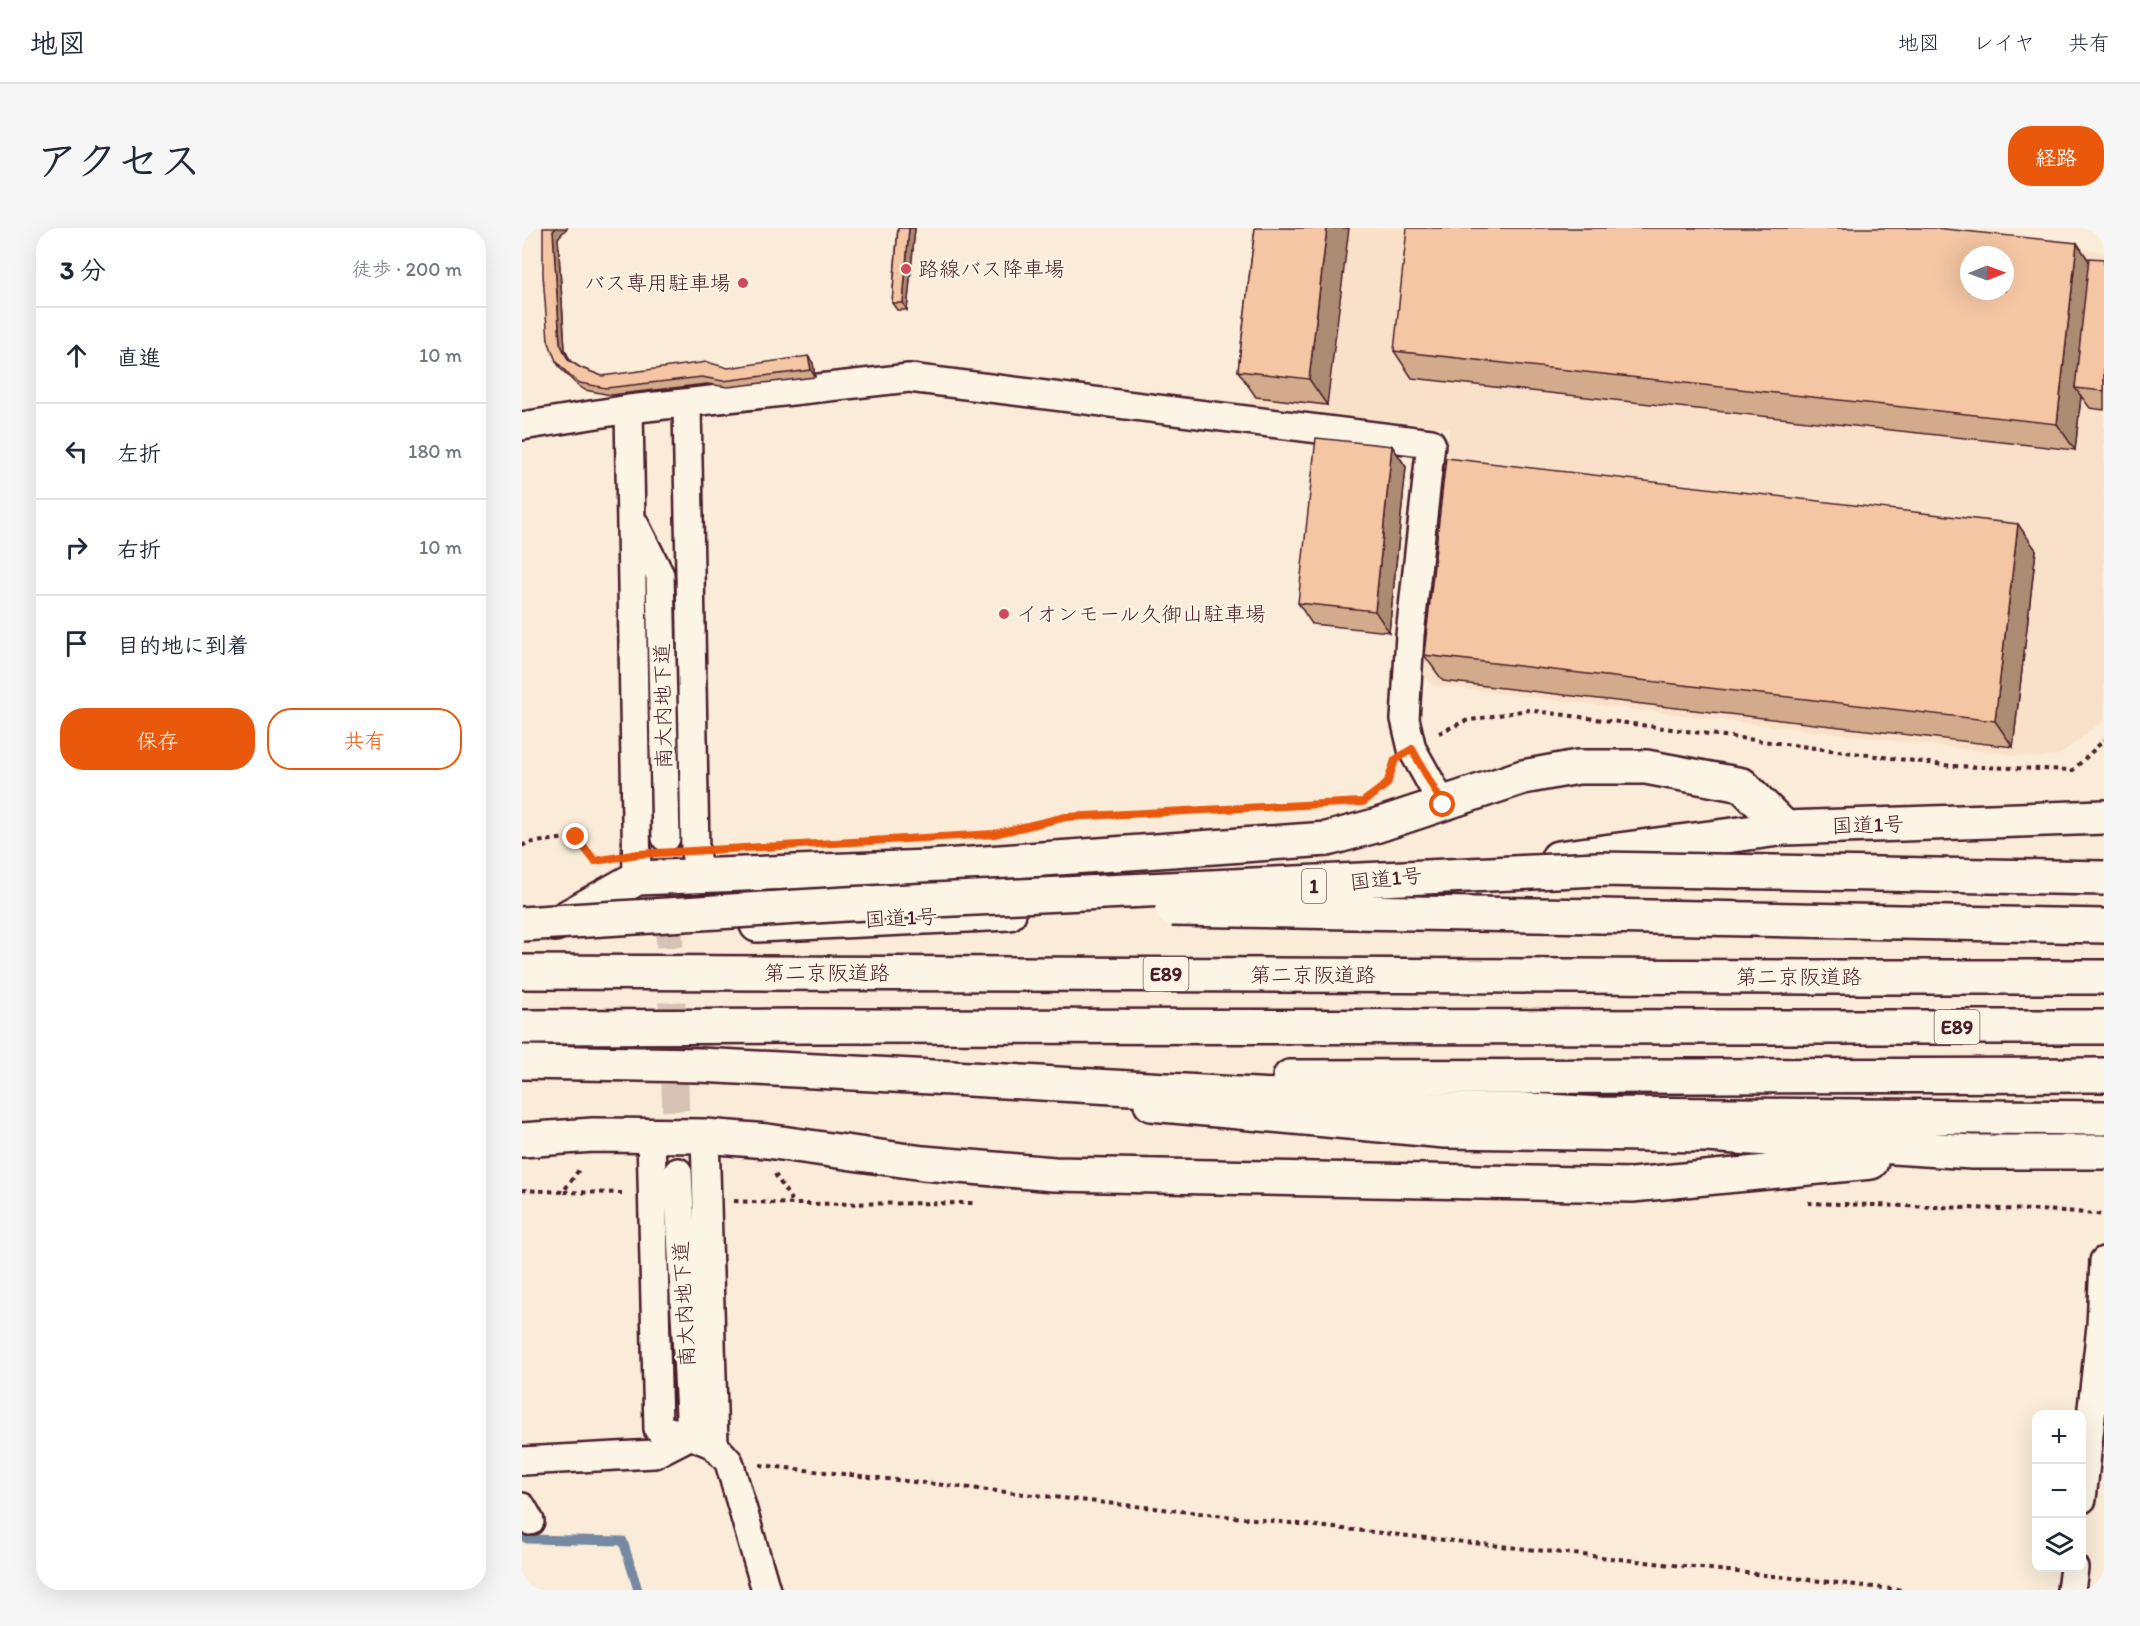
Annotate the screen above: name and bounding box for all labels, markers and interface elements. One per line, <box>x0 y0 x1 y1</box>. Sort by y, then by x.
text: 地図 <box>30 26 86 60</box>
text: 地図 <box>1898 30 1940 55</box>
text: レイヤ <box>1973 30 2035 55</box>
text: 共有 <box>2068 30 2110 55</box>
button: 経路 <box>2008 126 2104 186</box>
text: アクセス <box>36 135 201 186</box>
north arrow <box>1960 246 2014 300</box>
text: 3 分 <box>60 254 106 286</box>
place label: 路線バス降車場 <box>918 256 1065 281</box>
text: 徒歩 · 200 m <box>352 257 462 281</box>
marker: 路線バス降車場 <box>899 262 913 276</box>
place label: バス専用駐車場 <box>584 270 731 295</box>
marker: バス専用駐車場 <box>736 276 750 290</box>
icon: ahead <box>60 339 93 372</box>
text: 10 m <box>419 343 462 367</box>
text: 直進 <box>117 344 161 371</box>
icon: left <box>60 435 93 468</box>
text: 180 m <box>408 439 462 463</box>
text: 左折 <box>117 440 161 467</box>
icon: right <box>60 531 93 564</box>
text: 10 m <box>419 535 462 559</box>
text: 右折 <box>117 536 161 563</box>
place label: イオンモール久御山駐車場 <box>1016 601 1266 626</box>
marker: イオンモール久御山駐車場 <box>997 607 1011 621</box>
icon: arrive <box>60 627 93 660</box>
text: 目的地に到着 <box>117 632 249 659</box>
street label: 南大内地下道 <box>649 643 676 769</box>
button: 保存 <box>60 708 255 770</box>
button: 共有 <box>267 708 462 770</box>
route start <box>1429 791 1455 817</box>
street label: 国道1号 <box>1831 811 1905 838</box>
route end <box>562 823 588 849</box>
street label: 国道1号 <box>1348 862 1423 895</box>
road number: 1 <box>1302 869 1326 903</box>
street label: 国道1号 <box>864 903 938 932</box>
road number: E89 <box>1144 957 1188 991</box>
street label: 第二京阪道路 <box>764 960 890 985</box>
street label: 第二京阪道路 <box>1250 962 1376 987</box>
street label: 第二京阪道路 <box>1736 964 1862 989</box>
road number: E89 <box>1934 1010 1980 1044</box>
street label: 南大内地下道 <box>668 1240 699 1368</box>
map controls <box>2032 1410 2086 1572</box>
button: + <box>2032 1410 2086 1464</box>
button: − <box>2032 1464 2086 1518</box>
button: layers <box>2032 1518 2086 1572</box>

